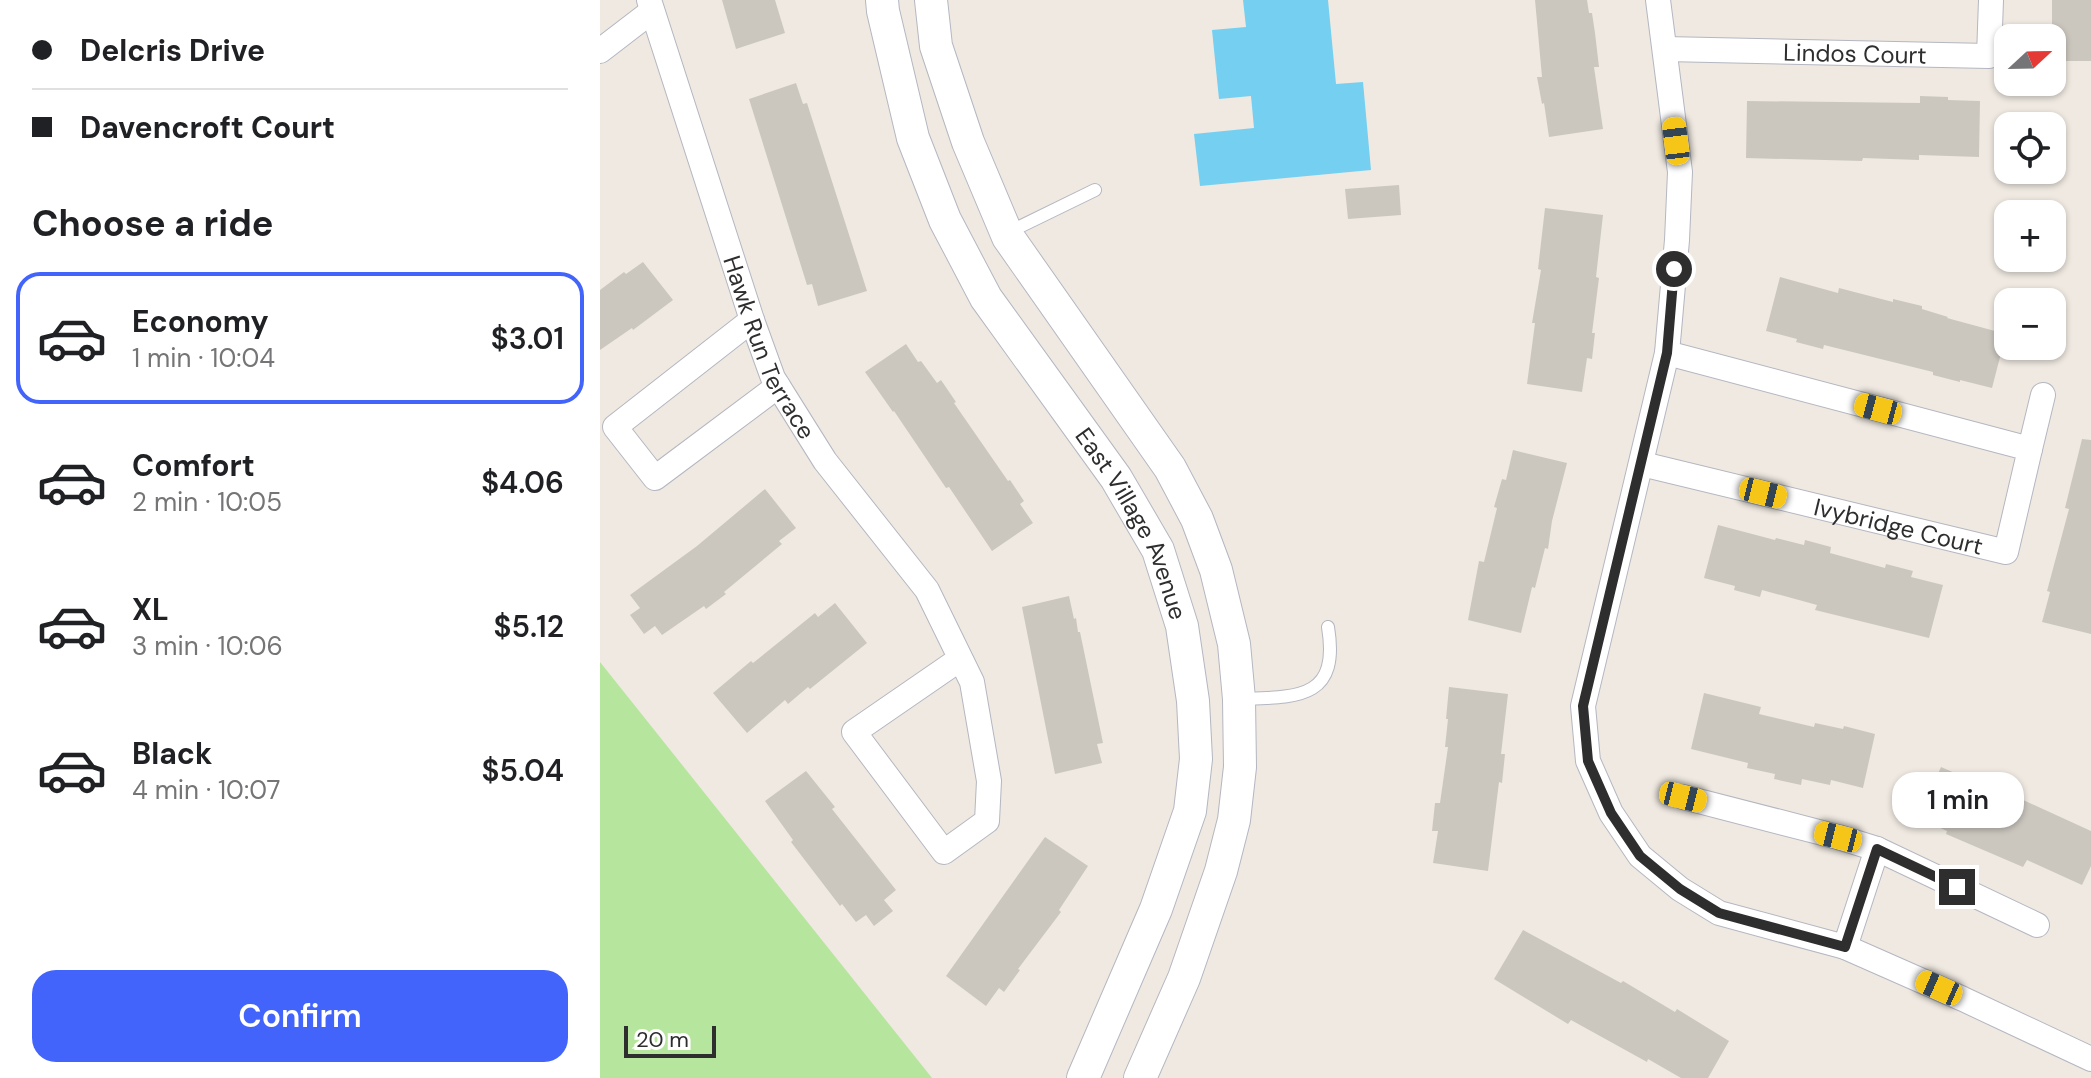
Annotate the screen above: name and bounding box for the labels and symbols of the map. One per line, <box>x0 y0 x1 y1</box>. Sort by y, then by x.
north arrow <box>1994 24 2066 96</box>
street label: Lindos Court <box>1783 36 1927 70</box>
car <box>1661 116 1691 166</box>
route start <box>1656 251 1692 287</box>
street label: Hawk Run Terrace <box>717 252 823 445</box>
car <box>1852 391 1904 427</box>
street label: East Village Avenue <box>1069 421 1194 623</box>
car <box>1737 476 1789 510</box>
street label: Ivybridge Court <box>1811 491 1986 561</box>
callout: 1 min <box>1891 771 2023 827</box>
car <box>1657 780 1709 814</box>
car <box>1812 820 1864 854</box>
route end <box>1939 869 1975 905</box>
car <box>1912 967 1966 1009</box>
scale bar <box>624 1022 716 1058</box>

